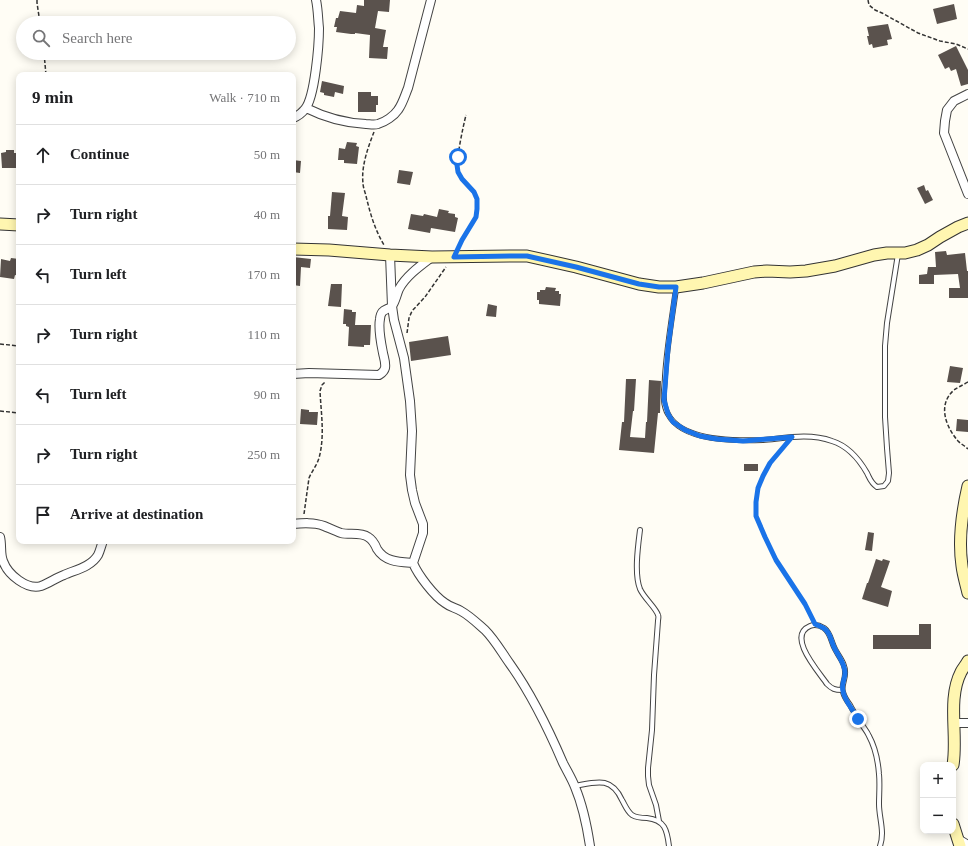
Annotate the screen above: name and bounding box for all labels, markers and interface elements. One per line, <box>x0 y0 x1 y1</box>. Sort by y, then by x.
search box <box>16 16 296 60</box>
icon: search <box>30 27 52 49</box>
text: Search here <box>62 30 132 46</box>
text: 9 min <box>32 88 73 107</box>
text: Walk · 710 m <box>209 90 280 105</box>
icon: ahead <box>32 144 54 166</box>
text: Continue <box>70 146 129 162</box>
text: 50 m <box>254 147 280 162</box>
route start <box>449 148 467 166</box>
icon: right <box>32 204 54 226</box>
text: Turn right <box>70 206 137 222</box>
text: 40 m <box>254 207 280 222</box>
icon: left <box>32 264 54 286</box>
text: Turn left <box>70 266 127 282</box>
text: 170 m <box>247 267 280 282</box>
icon: right <box>32 324 54 346</box>
text: Turn right <box>70 326 137 342</box>
text: 110 m <box>248 327 280 342</box>
icon: left <box>32 384 54 406</box>
text: Turn left <box>70 386 127 402</box>
text: 90 m <box>254 387 280 402</box>
icon: right <box>32 444 54 466</box>
text: Turn right <box>70 446 137 462</box>
text: 250 m <box>247 447 280 462</box>
icon: arrive <box>32 504 54 526</box>
text: Arrive at destination <box>70 506 203 522</box>
route end <box>849 710 867 728</box>
map controls <box>920 762 956 834</box>
button: + <box>920 762 956 798</box>
button: − <box>920 798 956 834</box>

